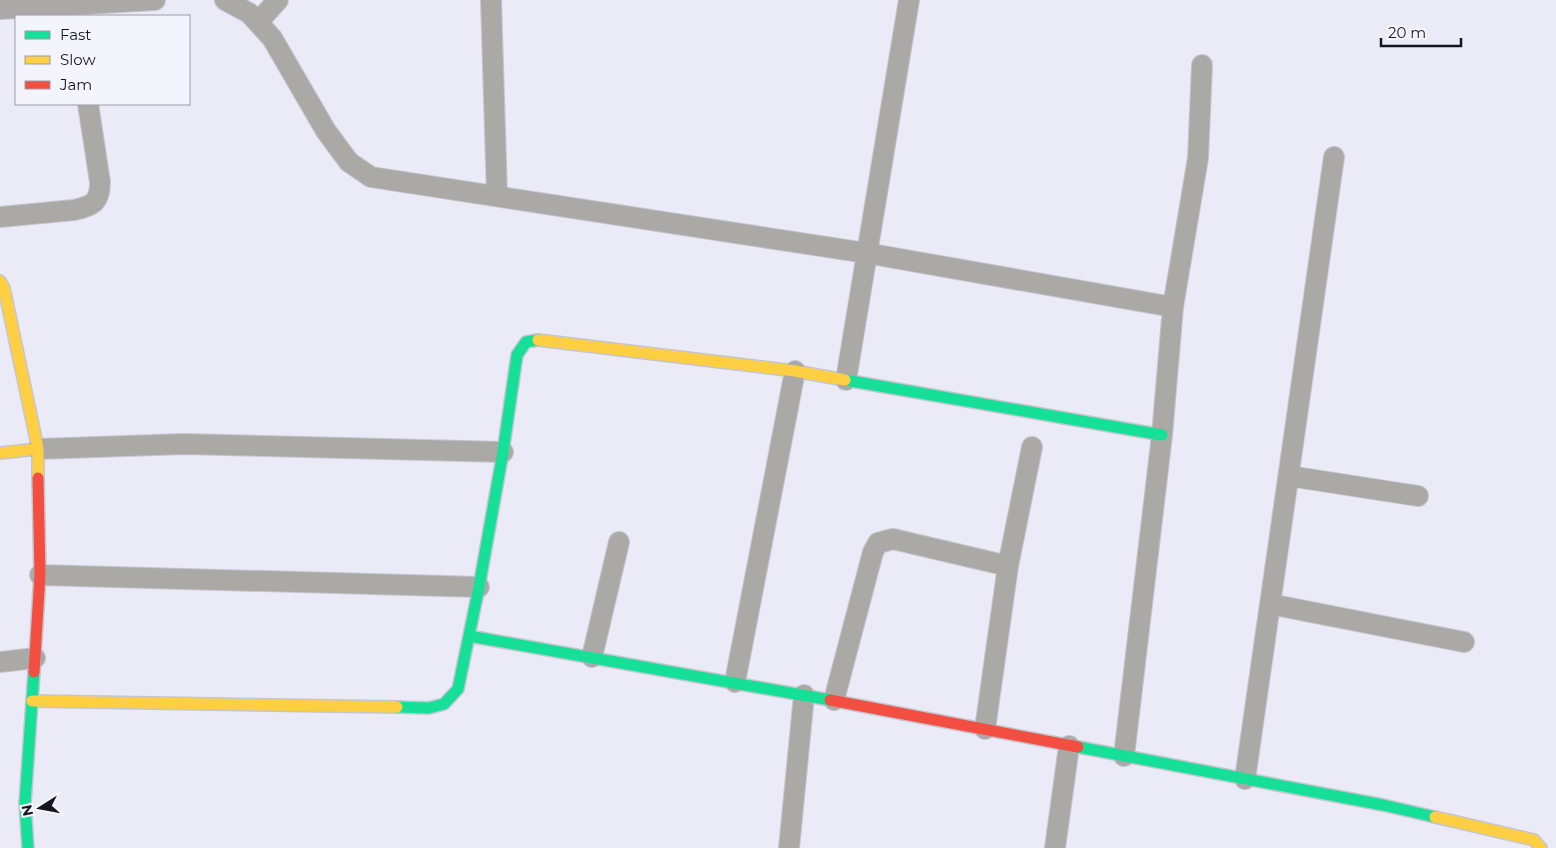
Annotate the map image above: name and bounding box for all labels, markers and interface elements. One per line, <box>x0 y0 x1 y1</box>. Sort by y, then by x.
legend <box>15 15 190 105</box>
scale bar <box>1381 15 1461 47</box>
text: 20 m <box>1388 23 1426 42</box>
text: Fast <box>60 25 91 44</box>
text: Slow <box>60 50 96 69</box>
text: Jam <box>59 75 92 94</box>
north arrow <box>15 783 65 833</box>
text: N <box>17 803 37 818</box>

